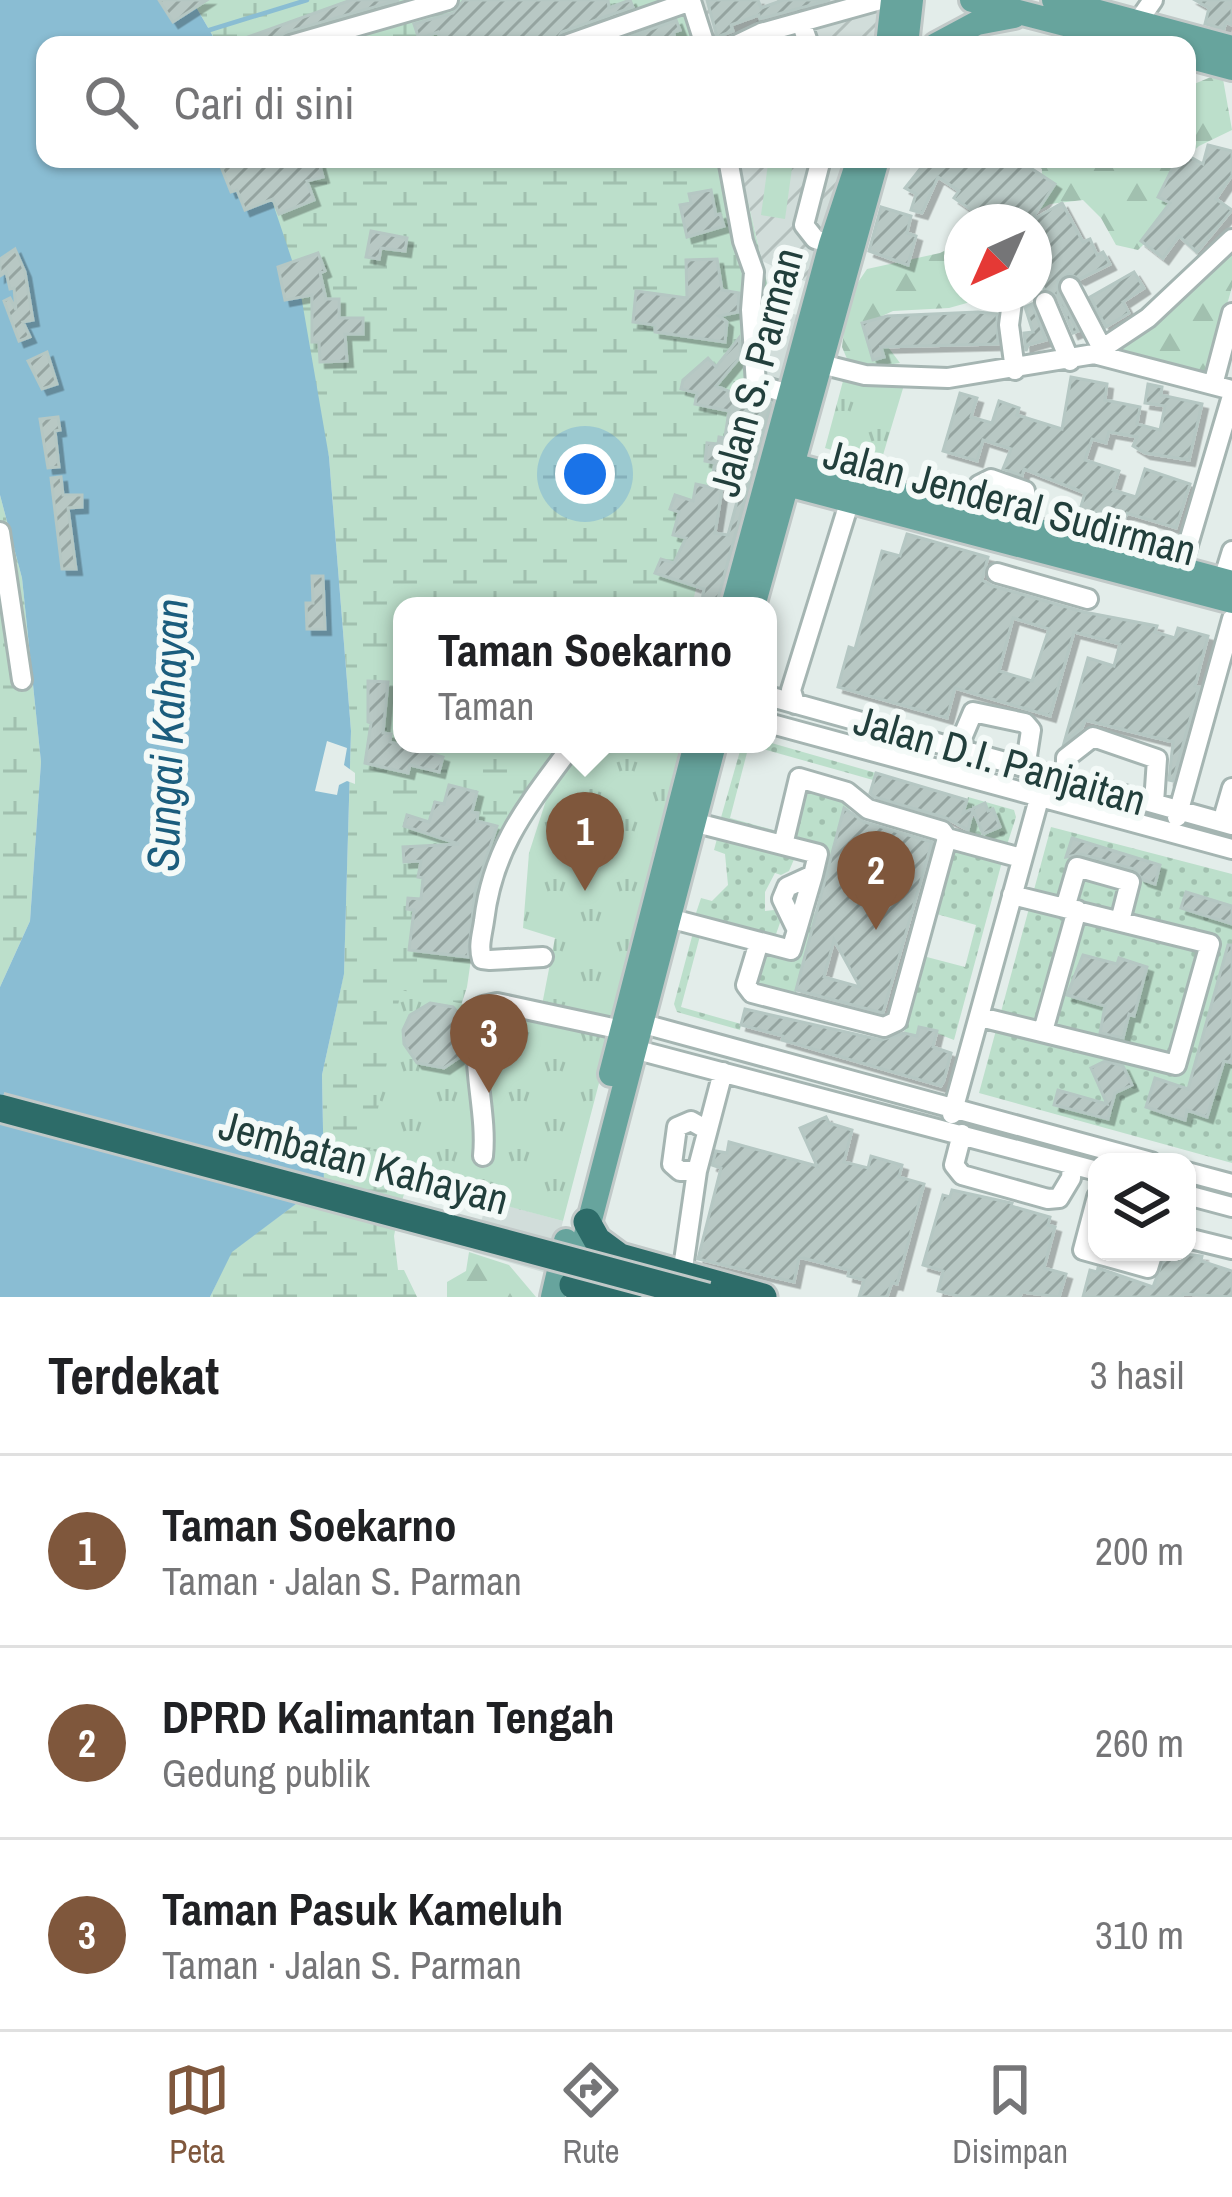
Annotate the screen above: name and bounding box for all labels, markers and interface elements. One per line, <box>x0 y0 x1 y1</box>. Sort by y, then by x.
search box <box>36 36 1196 168</box>
icon: search <box>78 69 144 135</box>
text: Cari di sini <box>174 72 355 133</box>
north arrow <box>944 204 1052 312</box>
street label: Jalan S. Parman <box>696 242 816 502</box>
street label: Jalan Jenderal Sudirman <box>818 425 1202 579</box>
your location <box>555 444 615 504</box>
popup <box>393 597 777 753</box>
water label: Sungai Kahayan <box>131 598 202 872</box>
text: Taman Soekarno <box>438 619 732 680</box>
text: Taman <box>438 680 534 732</box>
street label: Jalan D.I. Panjaitan <box>848 692 1152 828</box>
pin: 1 <box>546 792 624 891</box>
pin: 2 <box>837 831 915 930</box>
pin: 3 <box>450 994 528 1093</box>
street label: Jembatan Kahayan <box>213 1097 515 1227</box>
map controls <box>1088 1153 1196 1261</box>
button: layers <box>1088 1153 1196 1261</box>
text: Terdekat <box>48 1341 219 1410</box>
text: 3 hasil <box>1090 1349 1184 1401</box>
text: Taman Soekarno <box>162 1494 457 1555</box>
text: 1 <box>78 1525 96 1577</box>
text: 200 m <box>1095 1525 1184 1577</box>
text: Taman · Jalan S. Parman <box>162 1555 522 1607</box>
text: DPRD Kalimantan Tengah <box>162 1686 614 1747</box>
text: 2 <box>78 1717 96 1769</box>
text: 260 m <box>1095 1717 1184 1769</box>
text: Gedung publik <box>162 1747 370 1799</box>
text: Taman Pasuk Kameluh <box>162 1878 563 1939</box>
text: 3 <box>78 1909 96 1961</box>
text: 310 m <box>1095 1909 1184 1961</box>
text: Taman · Jalan S. Parman <box>162 1939 522 1991</box>
tab: Peta <box>164 2057 230 2173</box>
tab: Rute <box>558 2057 624 2173</box>
tab: Disimpan <box>952 2057 1068 2173</box>

